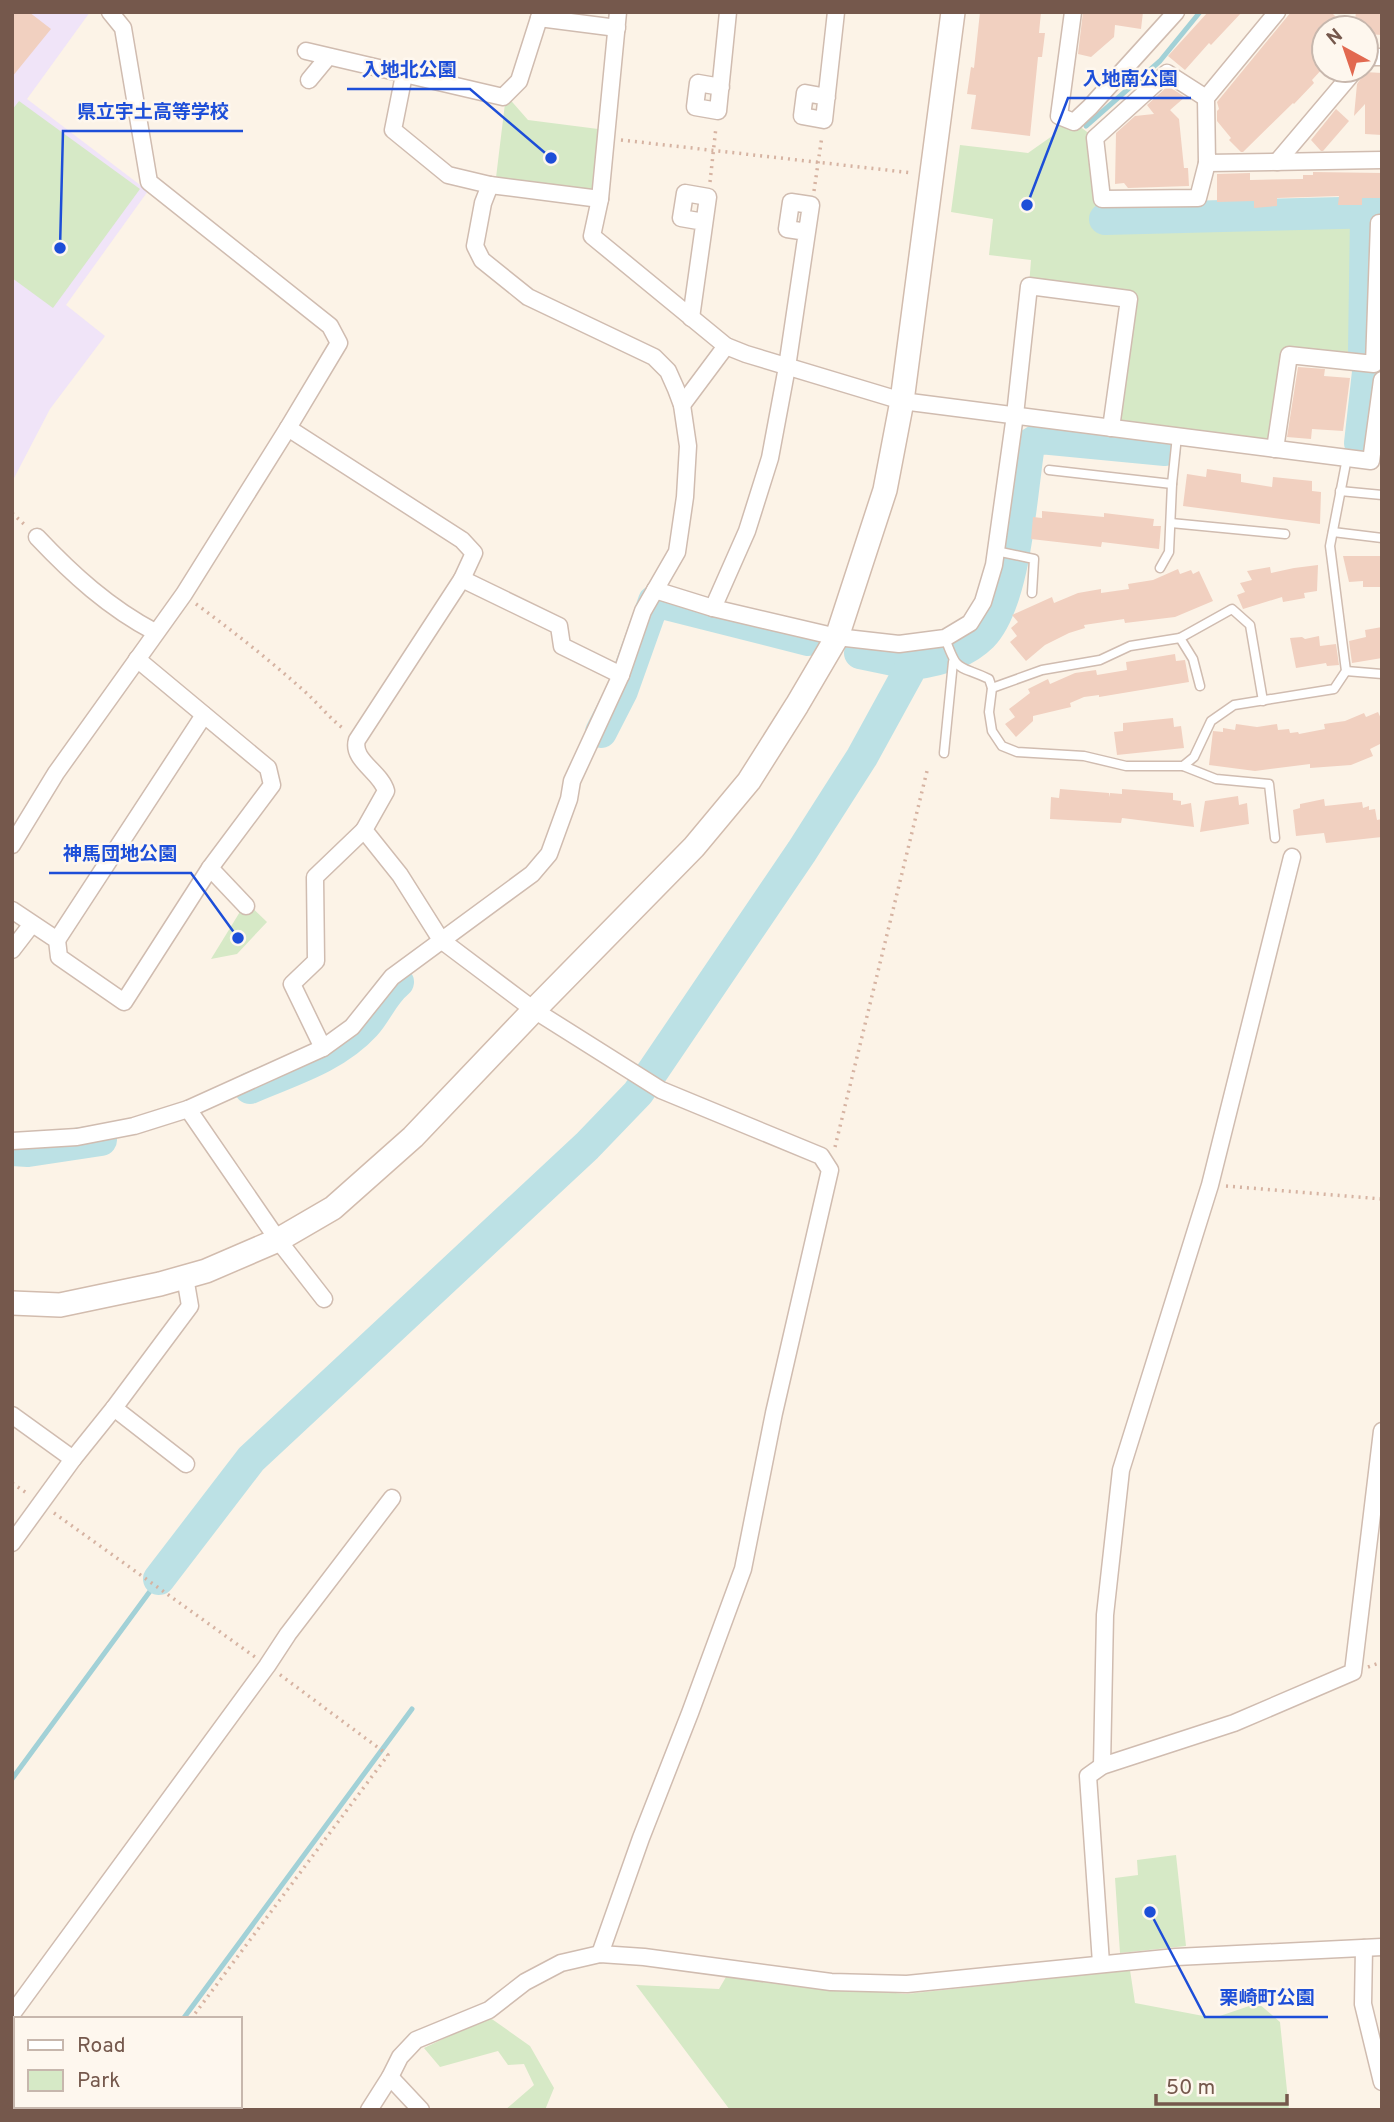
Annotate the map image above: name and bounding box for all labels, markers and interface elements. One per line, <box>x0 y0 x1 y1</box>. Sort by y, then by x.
north arrow <box>1310 14 1380 84</box>
text: N <box>1322 24 1348 51</box>
callout: 入地北公園 <box>347 49 470 89</box>
callout: 入地南公園 <box>1068 58 1191 98</box>
text: 入地北公園 <box>361 59 457 83</box>
text: 入地南公園 <box>1082 68 1178 92</box>
callout: 県立宇土高等学校 <box>63 91 243 131</box>
text: 県立宇土高等学校 <box>77 101 229 125</box>
callout: 神馬団地公園 <box>49 833 191 873</box>
text: 神馬団地公園 <box>63 843 177 867</box>
callout: 栗崎町公園 <box>1205 1977 1328 2017</box>
text: 栗崎町公園 <box>1219 1987 1315 2011</box>
legend <box>14 2017 242 2108</box>
text: Road <box>77 2033 126 2060</box>
scale bar <box>1156 2062 1287 2106</box>
text: Park <box>77 2068 120 2095</box>
text: 50 m <box>1166 2075 1215 2102</box>

